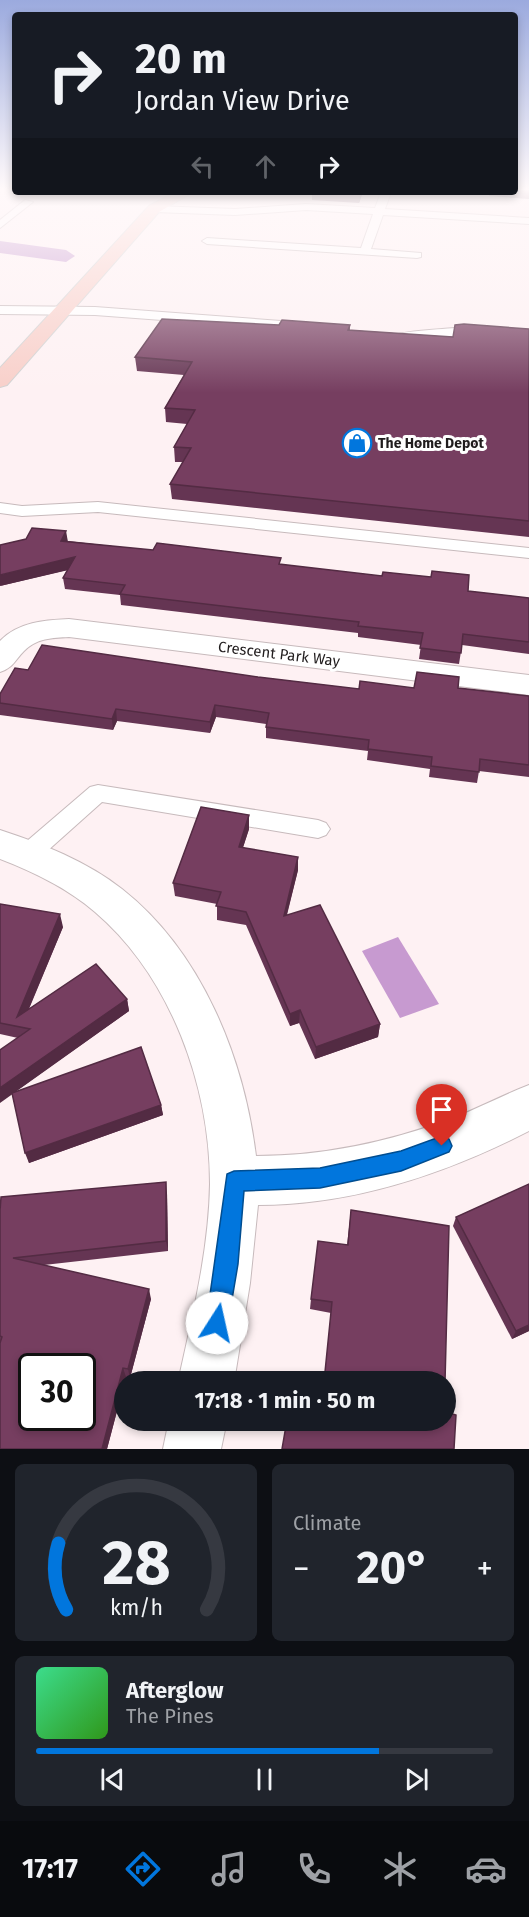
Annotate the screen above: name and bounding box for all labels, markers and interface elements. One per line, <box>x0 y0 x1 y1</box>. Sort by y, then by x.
text: 20 m <box>135 34 227 84</box>
icon: right <box>36 36 114 114</box>
text: Jordan View Drive <box>135 85 350 117</box>
icon: left <box>186 150 219 183</box>
icon: ahead <box>249 150 282 183</box>
icon: right <box>312 150 345 183</box>
shop icon: The Home Depot <box>341 427 373 459</box>
place label: The Home Depot <box>378 435 484 452</box>
street label: Crescent Park Way <box>217 638 342 670</box>
pin <box>416 1084 467 1146</box>
icon: arrive <box>425 1093 458 1126</box>
position arrow <box>185 1291 249 1355</box>
speed limit sign: 30 <box>18 1353 96 1431</box>
text: 17:18 · 1 min · 50 m <box>195 1387 375 1414</box>
text: Climate <box>293 1511 361 1535</box>
text: 28 <box>102 1526 170 1601</box>
text: 20° <box>356 1541 430 1595</box>
text: − <box>293 1549 310 1589</box>
text: + <box>477 1549 493 1589</box>
text: km/h <box>109 1595 163 1621</box>
text: Afterglow <box>126 1677 223 1704</box>
text: The Pines <box>126 1704 213 1728</box>
icon: previous <box>96 1763 129 1796</box>
icon: pause <box>248 1763 281 1796</box>
icon: next <box>400 1763 433 1796</box>
icon: directions <box>122 1848 164 1890</box>
icon: music <box>208 1848 250 1890</box>
icon: phone <box>293 1848 335 1890</box>
icon: climate <box>379 1848 421 1890</box>
icon: car <box>465 1848 507 1890</box>
text: 17:17 <box>22 1853 78 1885</box>

